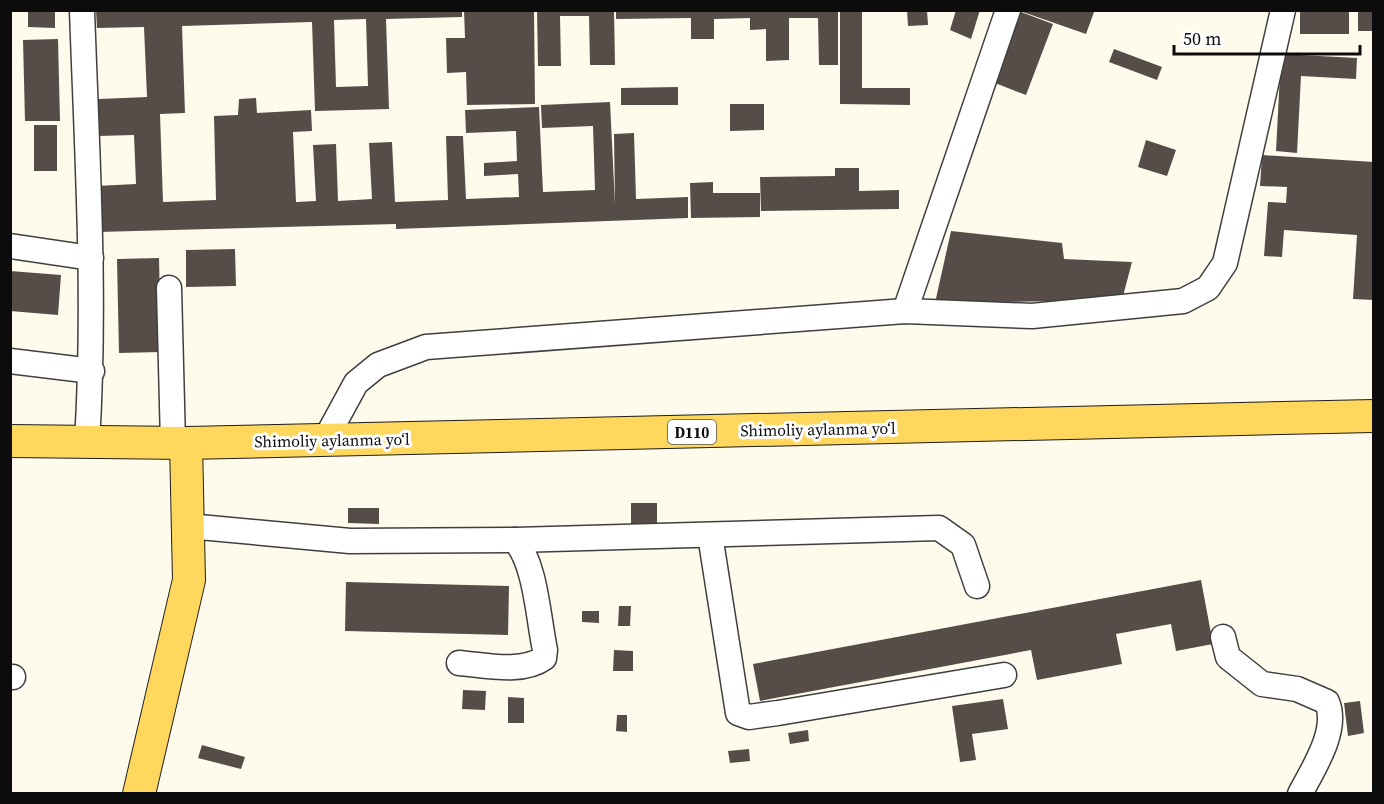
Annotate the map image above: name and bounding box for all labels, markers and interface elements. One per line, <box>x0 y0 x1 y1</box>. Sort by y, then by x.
scale bar <box>1174 18 1360 56</box>
text: 50 m <box>1183 26 1221 51</box>
street label: Shimoliy aylanma yoʻl <box>740 417 896 441</box>
road number: D110 <box>668 420 716 444</box>
street label: Shimoliy aylanma yoʻl <box>254 428 410 452</box>

